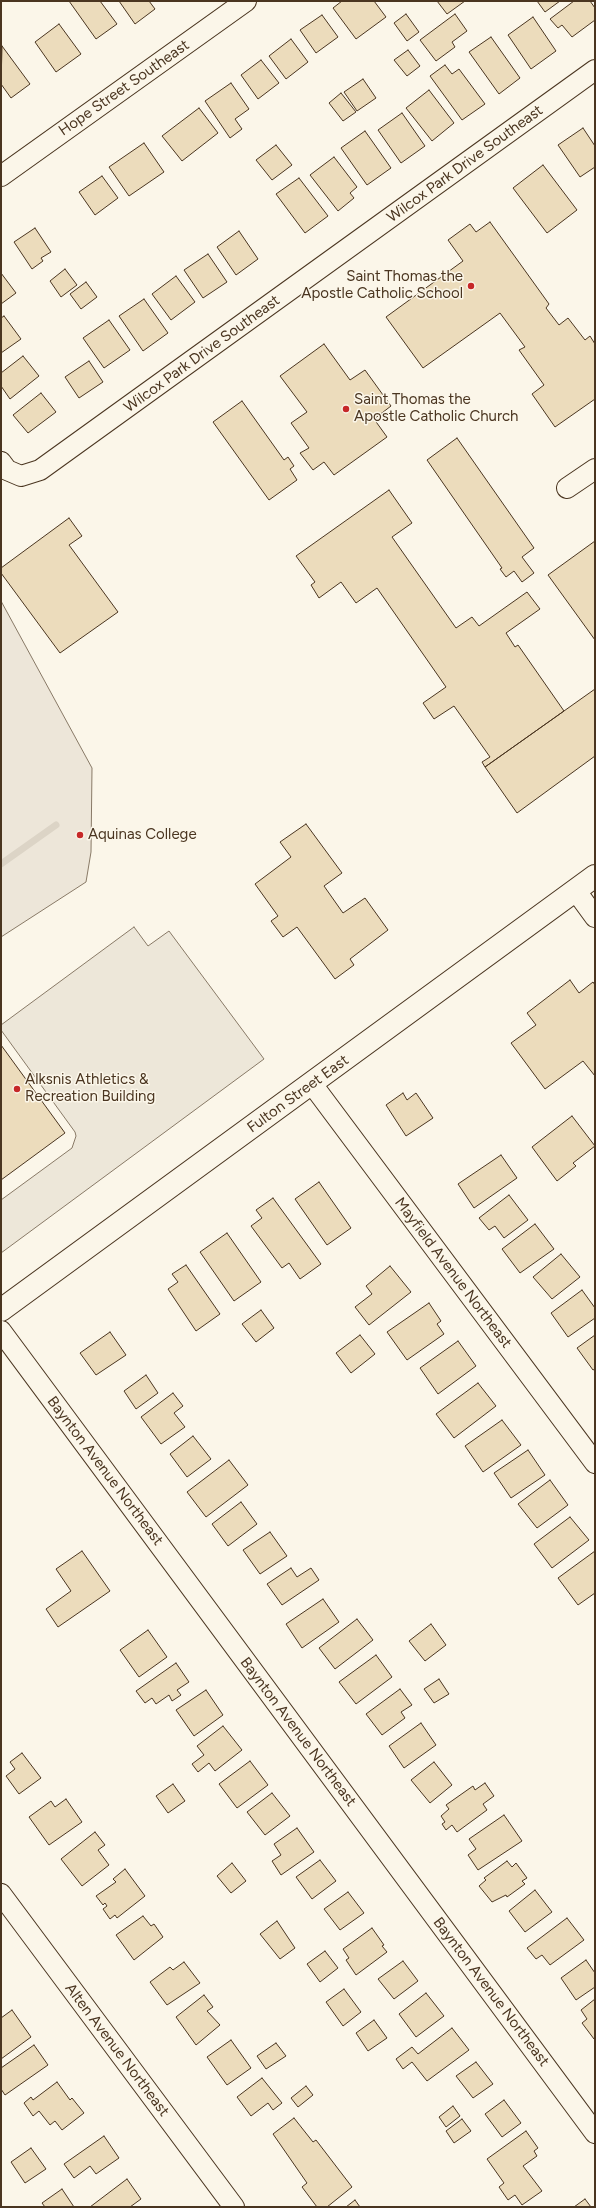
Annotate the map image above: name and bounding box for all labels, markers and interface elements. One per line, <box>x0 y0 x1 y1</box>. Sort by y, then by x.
street label: Hope Street Southeast <box>55 36 193 140</box>
street label: Wilcox Park Drive Southeast <box>384 101 546 227</box>
place label: Saint Thomas the Apostle Catholic School <box>301 268 463 303</box>
marker: Saint Thomas the Apostle Catholic School <box>466 281 476 291</box>
street label: Wilcox Park Drive Southeast <box>121 291 283 417</box>
place label: Saint Thomas the Apostle Catholic Church <box>354 391 518 426</box>
marker: Saint Thomas the Apostle Catholic Church <box>341 404 351 414</box>
place label: Aquinas College <box>88 826 197 844</box>
marker: Aquinas College <box>75 830 85 840</box>
street label: Fulton Street East <box>244 1051 352 1137</box>
place label: Alksnis Athletics & Recreation Building <box>25 1071 155 1106</box>
marker: Alksnis Athletics & Recreation Building <box>12 1084 22 1094</box>
street label: Mayfield Avenue Northeast <box>391 1194 515 1352</box>
street label: Baynton Avenue Northeast <box>43 1393 167 1549</box>
street label: Baynton Avenue Northeast <box>236 1654 360 1810</box>
street label: Baynton Avenue Northeast <box>429 1914 553 2070</box>
street label: Alten Avenue Northeast <box>61 1980 173 2120</box>

